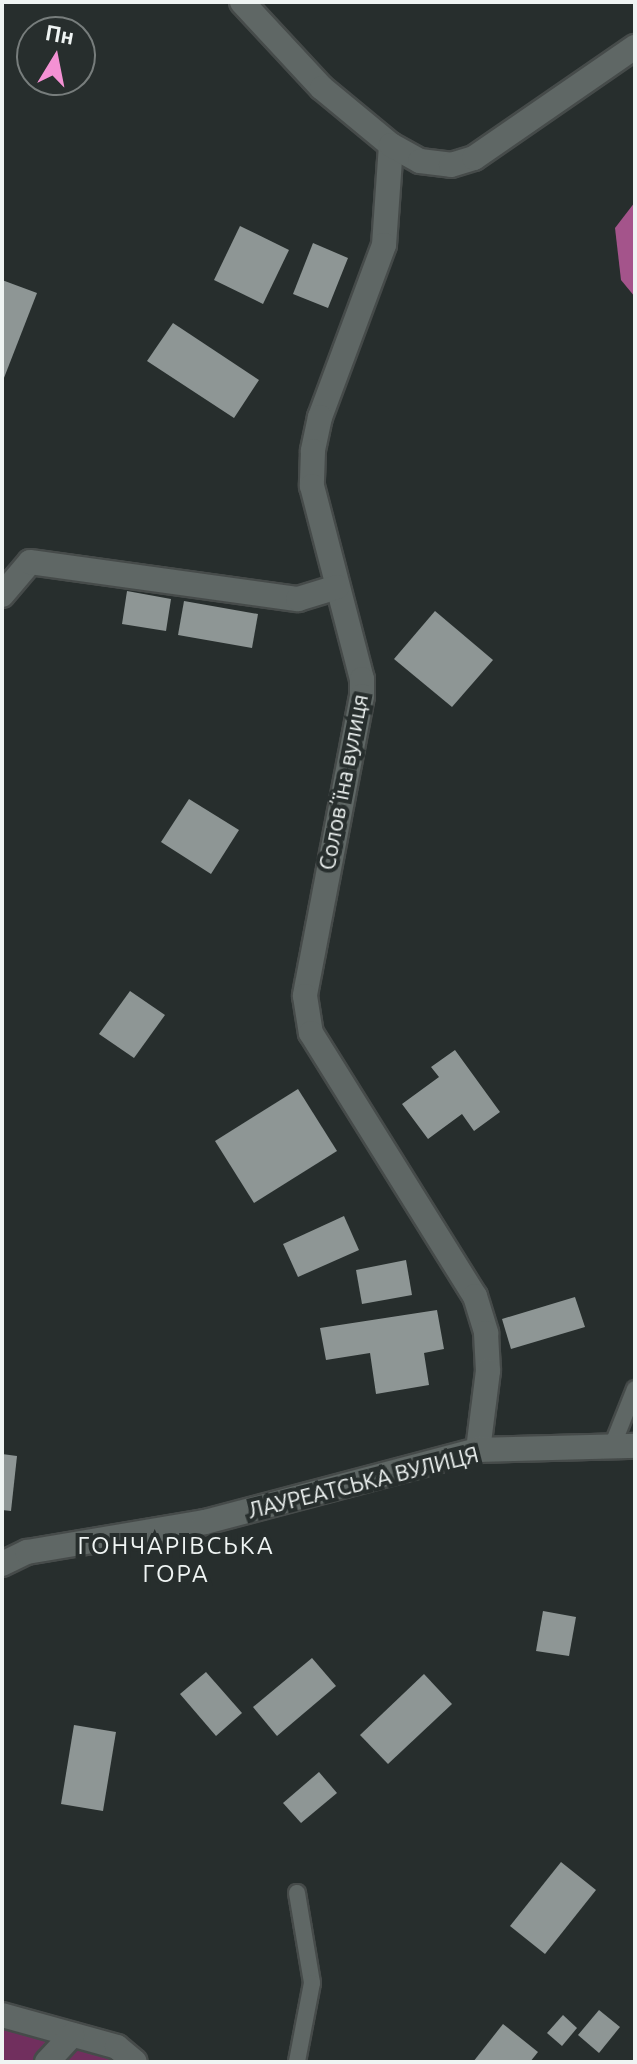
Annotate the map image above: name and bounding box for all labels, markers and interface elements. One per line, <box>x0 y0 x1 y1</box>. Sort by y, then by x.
north arrow <box>16 16 96 96</box>
text: Пн <box>44 19 76 49</box>
street label: Соловʼїна вулиця <box>313 692 373 872</box>
street label: ЛАУРЕАТСЬКА ВУЛИЦЯ <box>245 1441 481 1523</box>
district label: ГОНЧАРІВСЬКА ГОРА <box>77 1532 275 1588</box>

